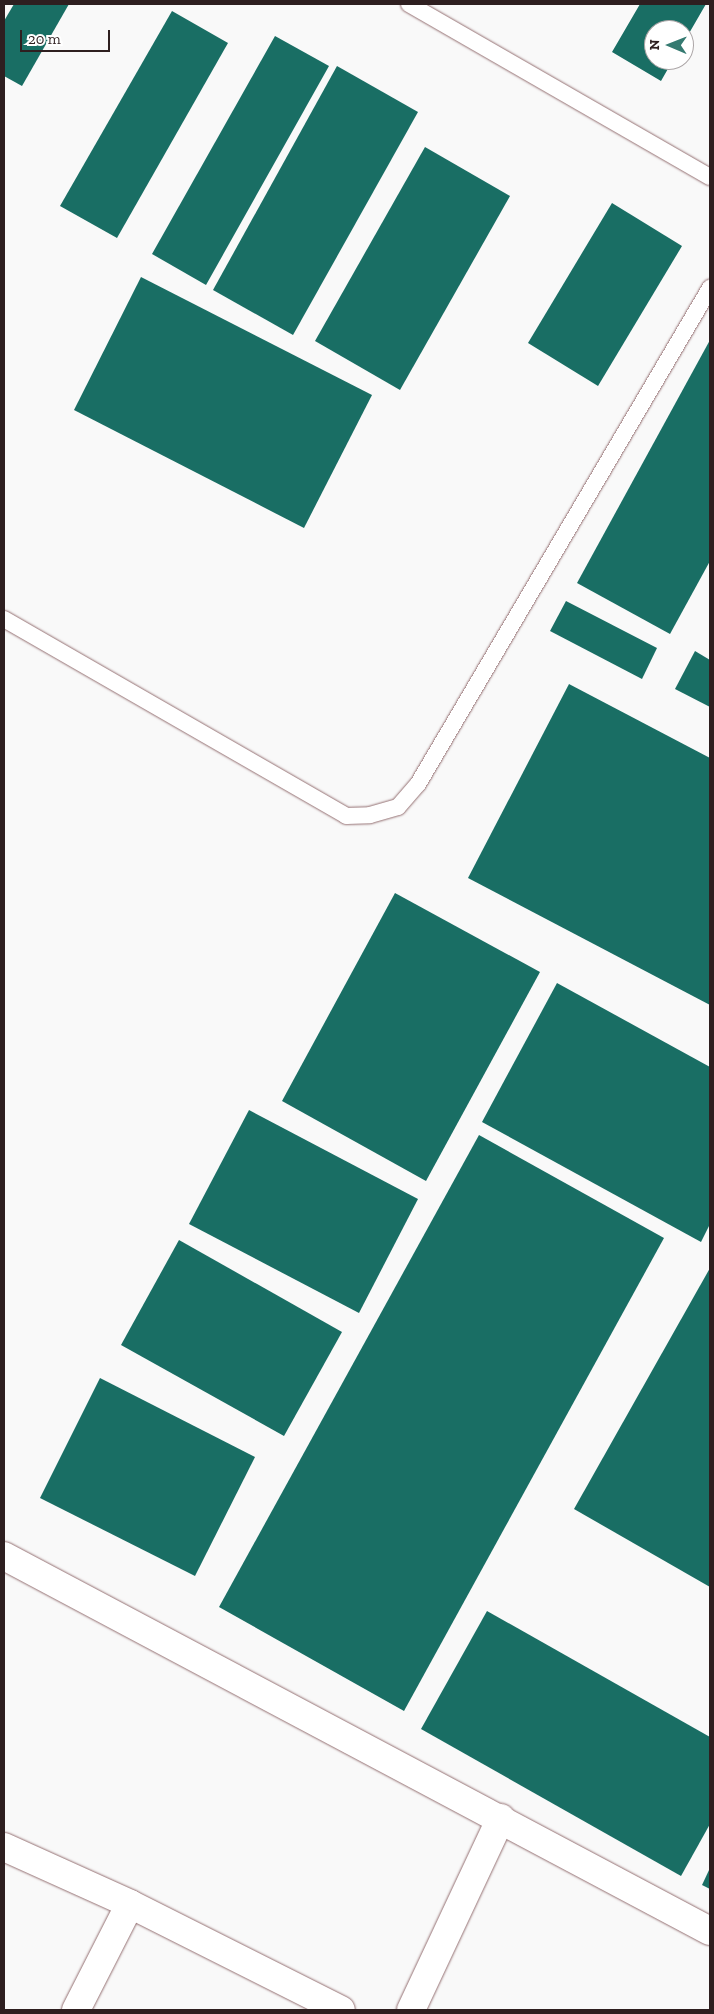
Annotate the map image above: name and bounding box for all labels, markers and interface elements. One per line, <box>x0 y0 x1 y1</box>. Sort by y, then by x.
scale bar <box>22 20 112 52</box>
north arrow <box>644 20 694 70</box>
text: 20 m <box>28 30 61 48</box>
text: N <box>646 39 663 50</box>

